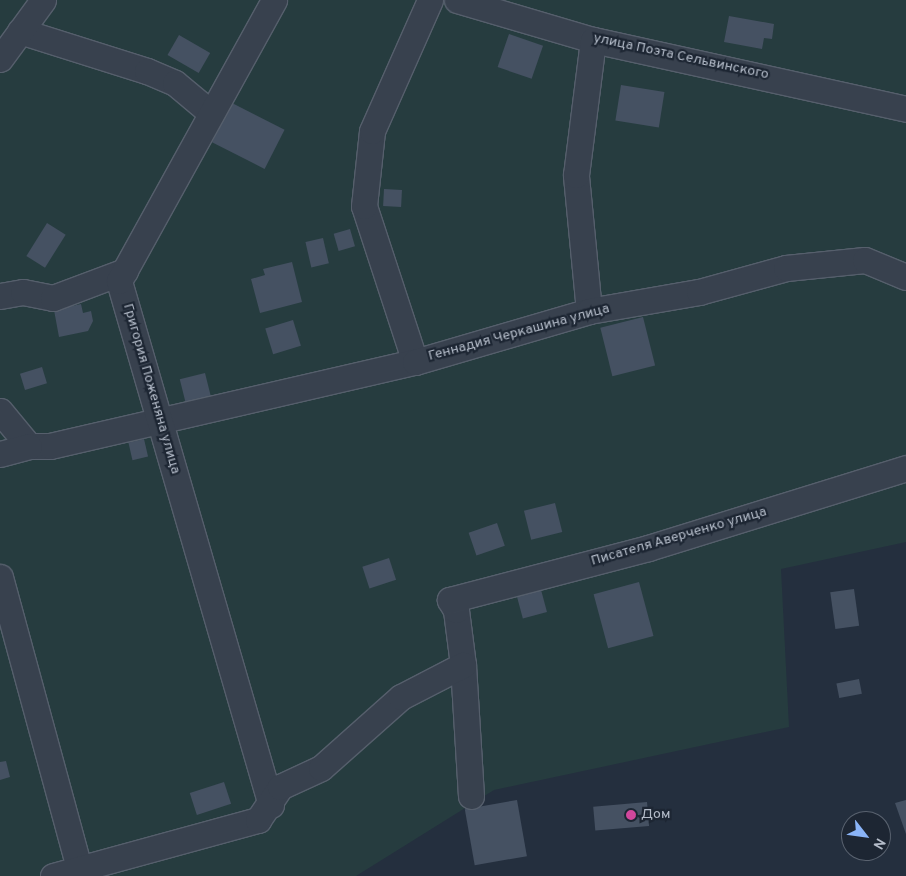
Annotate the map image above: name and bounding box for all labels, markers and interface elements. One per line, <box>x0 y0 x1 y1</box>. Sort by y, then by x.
street label: улица Поэта Сельвинского <box>592 30 770 84</box>
street label: Геннадия Черкашина улица <box>427 301 611 365</box>
street label: Григория Поженяна улица <box>119 302 183 476</box>
street label: Писателя Аверченко улица <box>589 504 769 570</box>
place label: Дом <box>641 807 670 823</box>
marker: Дом <box>625 809 637 821</box>
north arrow <box>841 811 891 861</box>
text: N <box>869 835 888 852</box>

